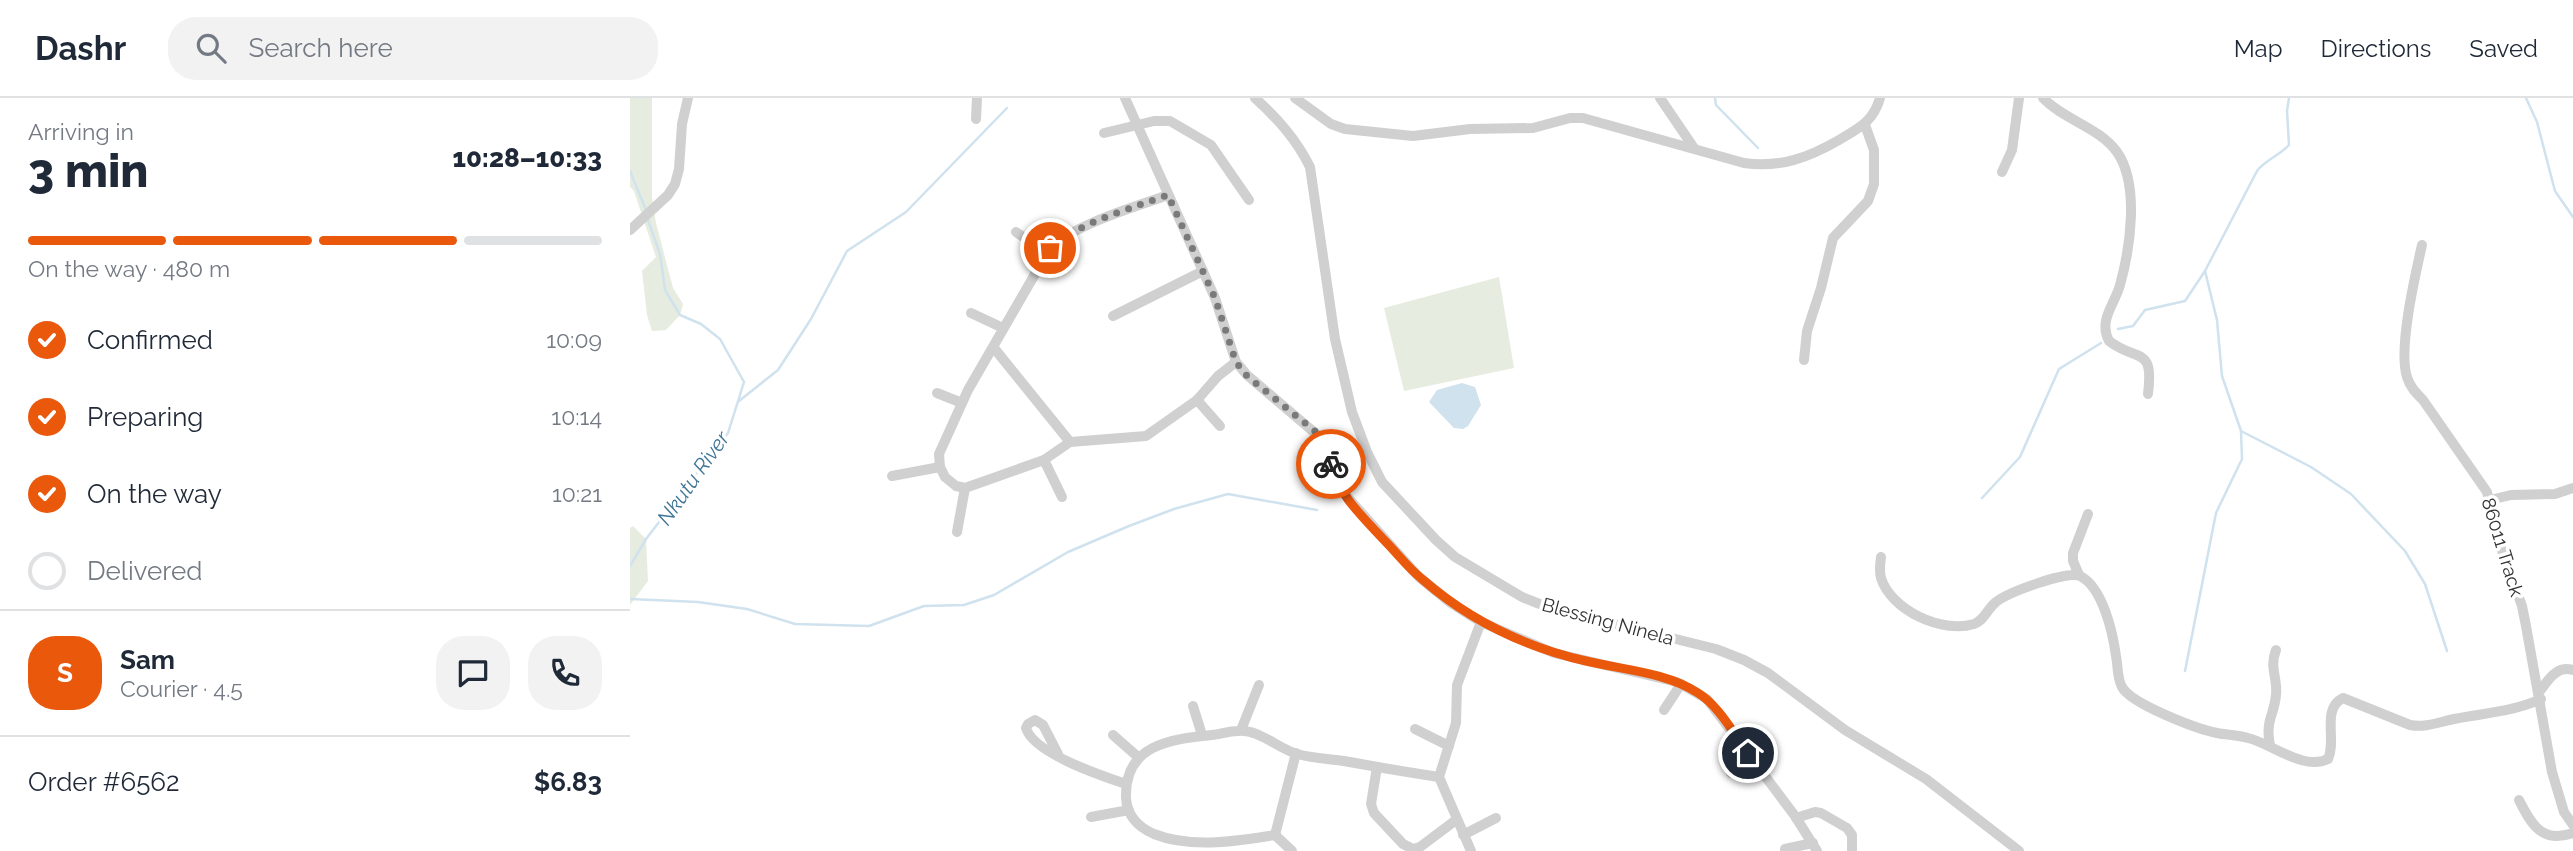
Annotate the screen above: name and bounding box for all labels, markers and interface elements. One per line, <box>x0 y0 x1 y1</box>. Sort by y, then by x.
search box <box>168 17 658 80</box>
text: Dashr <box>35 29 126 68</box>
icon: search <box>192 29 230 67</box>
text: Search here <box>248 33 393 63</box>
text: Map <box>2234 34 2283 63</box>
text: Directions <box>2321 34 2431 63</box>
text: Saved <box>2469 34 2538 63</box>
text: Arriving in <box>28 118 134 145</box>
text: 10:28–10:33 <box>452 143 602 173</box>
text: 3 min <box>28 144 148 198</box>
pin <box>1020 218 1080 278</box>
icon: bag <box>1031 229 1069 267</box>
text: On the way · 480 m <box>28 255 230 282</box>
icon: check <box>28 321 66 359</box>
text: Confirmed <box>87 325 213 355</box>
text: 10:09 <box>546 326 602 353</box>
icon: check <box>28 398 66 436</box>
text: Preparing <box>87 402 203 432</box>
text: 10:14 <box>551 403 602 430</box>
water label: Nkutu River <box>652 426 735 530</box>
courier <box>1296 429 1366 499</box>
icon: bike <box>1312 445 1350 483</box>
icon: check <box>28 475 66 513</box>
text: On the way <box>87 479 222 509</box>
text: 10:21 <box>552 480 602 507</box>
street label: 86011 Track <box>2478 495 2528 599</box>
text: Delivered <box>87 556 202 586</box>
street label: Blessing Ninela <box>1540 593 1676 649</box>
button: chat <box>436 636 510 710</box>
button: phone <box>528 636 602 710</box>
text: Sam <box>120 645 175 675</box>
text: S <box>57 658 73 688</box>
text: Courier · 4.5 <box>120 675 243 702</box>
pin <box>1718 723 1778 783</box>
icon: home <box>1729 734 1767 772</box>
text: Order #6562 <box>28 767 180 797</box>
text: $6.83 <box>534 767 602 797</box>

